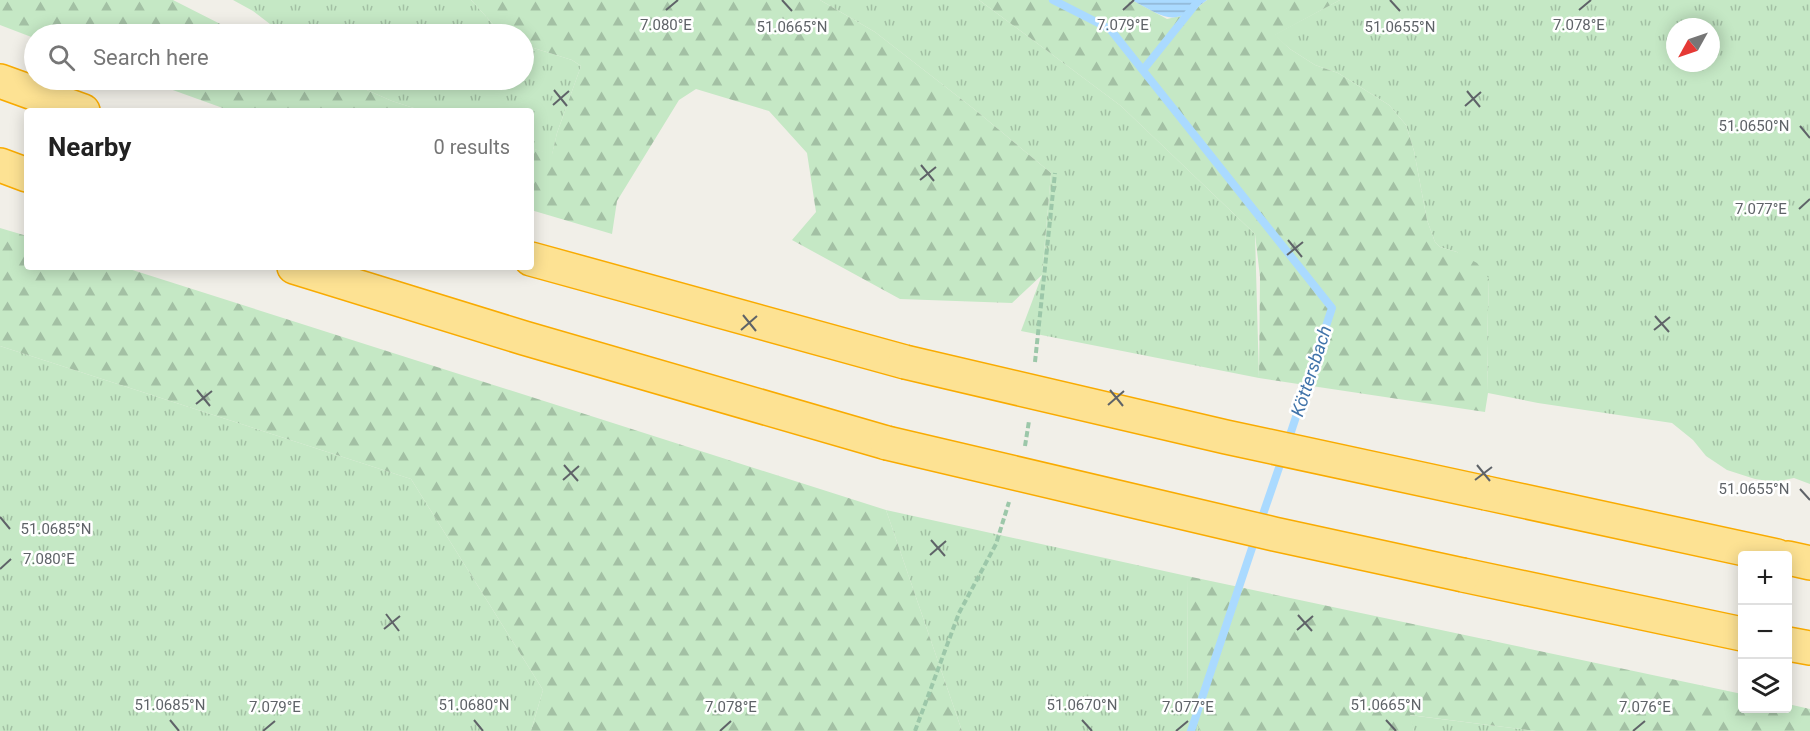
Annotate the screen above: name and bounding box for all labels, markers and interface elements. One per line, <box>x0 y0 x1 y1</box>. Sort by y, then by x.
text: 7.080°E <box>640 16 692 34</box>
text: 7.079°E <box>1097 16 1149 34</box>
text: 7.078°E <box>1553 16 1605 34</box>
text: 51.0665°N <box>757 18 827 36</box>
text: 51.0655°N <box>1365 18 1435 36</box>
north arrow <box>1666 18 1720 72</box>
search box <box>24 24 534 90</box>
icon: search <box>45 41 78 74</box>
text: Search here <box>93 45 209 70</box>
text: 51.0650°N <box>1719 117 1789 135</box>
text: Nearby <box>48 132 131 162</box>
text: 0 results <box>434 135 510 159</box>
text: 7.077°E <box>1735 200 1787 218</box>
water label: Köttersbach <box>1286 323 1336 419</box>
text: 51.0655°N <box>1719 480 1789 498</box>
text: 51.0685°N <box>21 520 91 538</box>
text: 7.080°E <box>23 550 75 568</box>
map controls <box>1738 551 1792 713</box>
button: + <box>1738 551 1792 605</box>
button: − <box>1738 605 1792 659</box>
button: layers <box>1738 659 1792 713</box>
text: 51.0685°N <box>135 696 205 714</box>
text: 51.0680°N <box>439 696 509 714</box>
text: 51.0670°N <box>1047 696 1117 714</box>
text: 51.0665°N <box>1351 696 1421 714</box>
text: 7.079°E <box>249 698 301 716</box>
text: 7.078°E <box>705 698 757 716</box>
text: 7.077°E <box>1162 698 1214 716</box>
text: 7.076°E <box>1619 698 1671 716</box>

